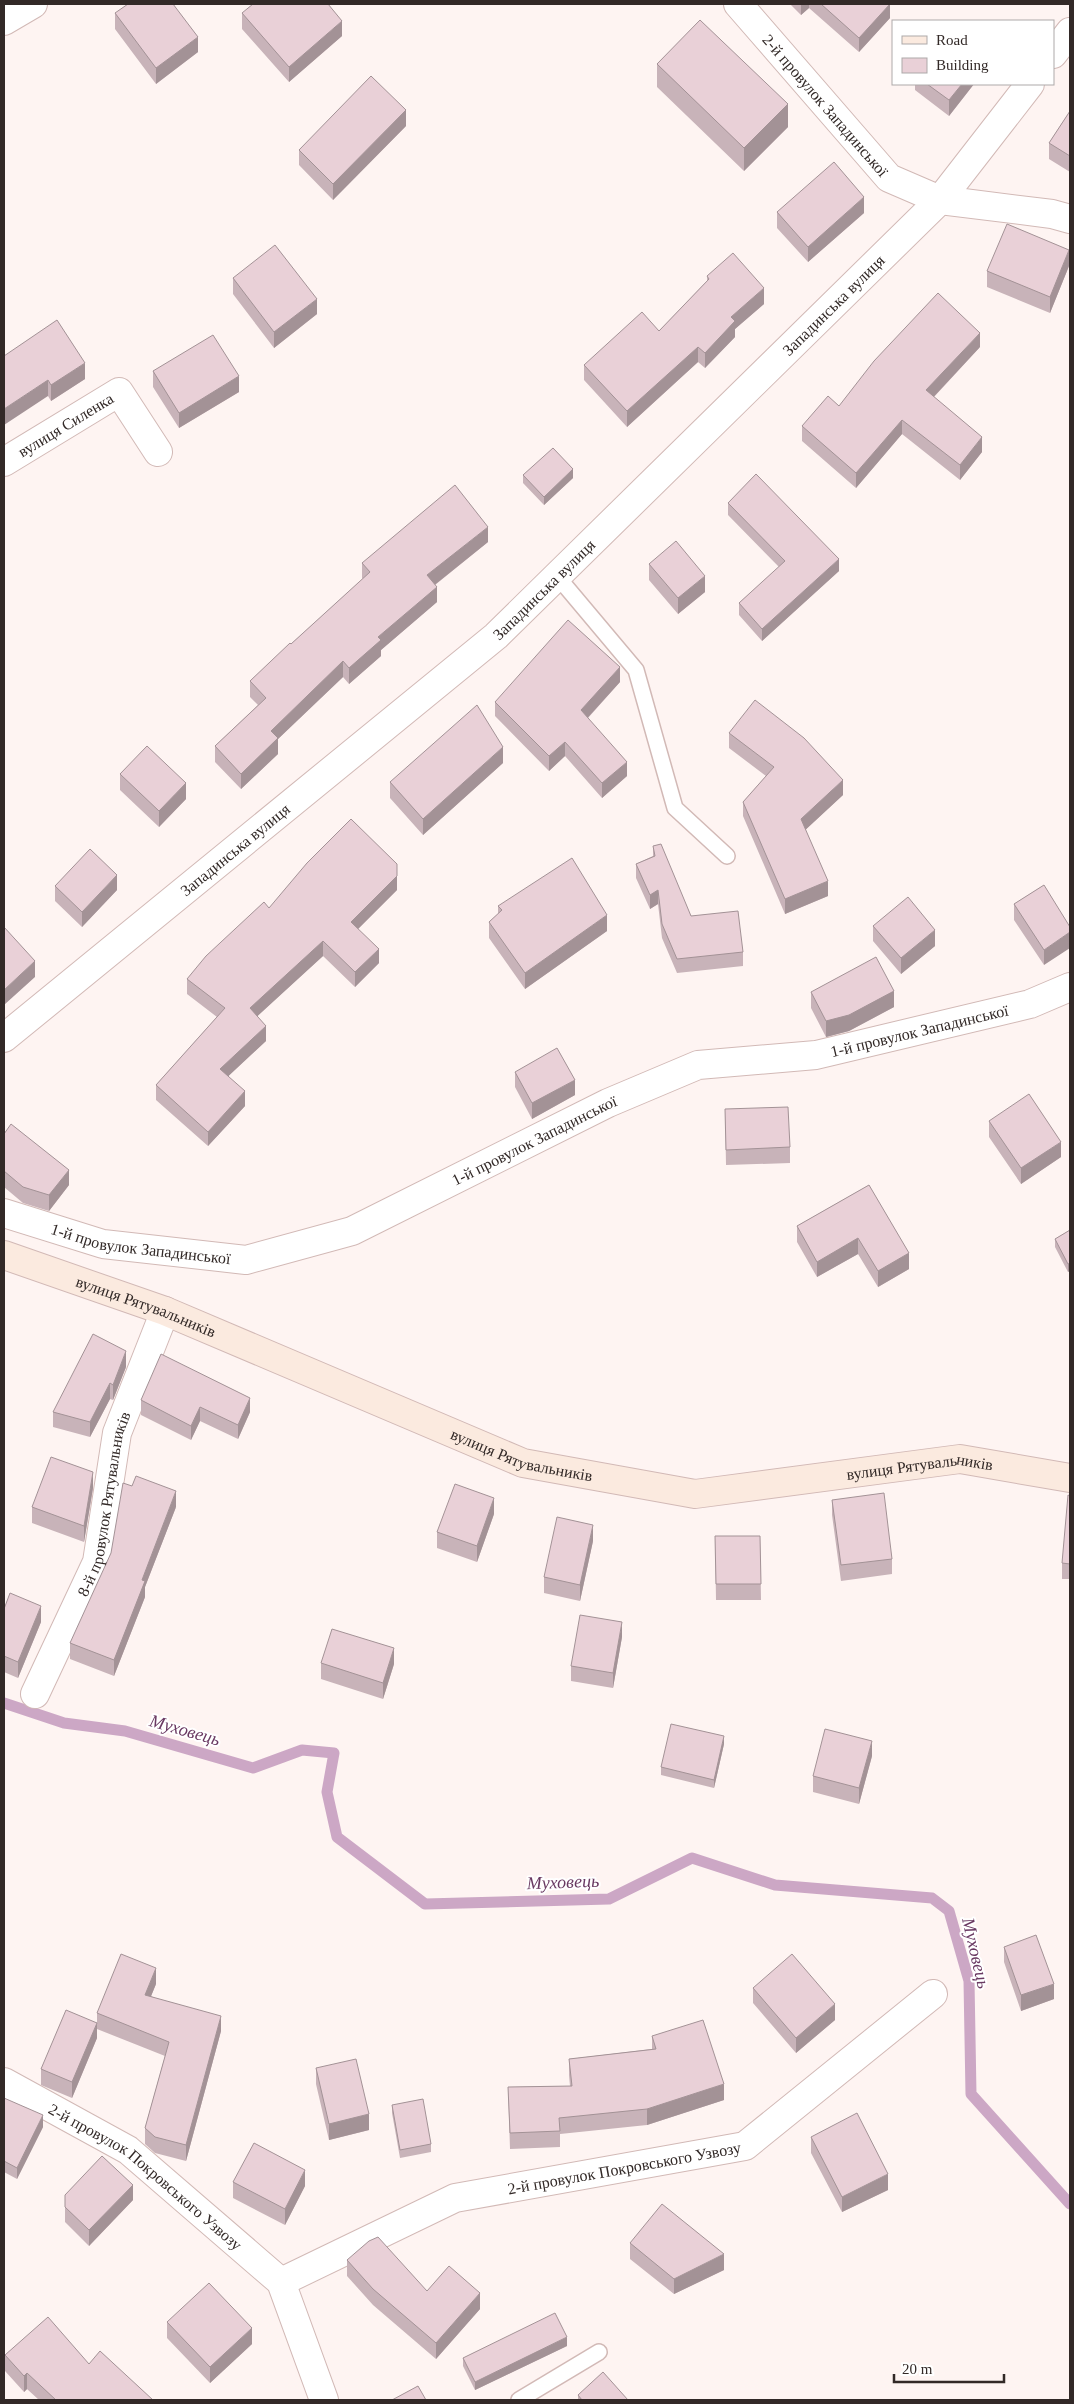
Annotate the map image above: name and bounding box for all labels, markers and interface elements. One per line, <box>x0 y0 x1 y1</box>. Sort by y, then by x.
legend <box>892 20 1054 85</box>
street label: 2-й провулок Западинської <box>760 31 892 180</box>
text: Road <box>936 32 968 48</box>
text: Building <box>936 57 989 73</box>
street label: Западинська вулиця <box>779 251 888 358</box>
street label: вулиця Силенка <box>15 389 116 460</box>
street label: Западинська вулиця <box>489 535 598 643</box>
street label: Западинська вулиця <box>177 800 293 899</box>
street label: 1-й провулок Западинської <box>829 1001 1010 1060</box>
street label: 1-й провулок Западинської <box>449 1092 620 1188</box>
street label: 1-й провулок Западинської <box>49 1220 232 1267</box>
street label: вулиця Рятувальників <box>74 1272 219 1340</box>
street label: 8-й провулок Рятувальників <box>74 1409 133 1599</box>
street label: вулиця Рятувальників <box>448 1425 594 1484</box>
street label: вулиця Рятувальників <box>845 1450 995 1482</box>
water label: Муховець <box>147 1710 222 1750</box>
water label: Муховець <box>526 1871 599 1893</box>
water label: Муховець <box>958 1915 994 1990</box>
street label: 2-й провулок Покровського Узвозу <box>46 2100 246 2254</box>
street label: 2-й провулок Покровського Узвозу <box>506 2138 742 2197</box>
scale bar <box>894 2352 1004 2384</box>
text: 20 m <box>902 2361 933 2377</box>

